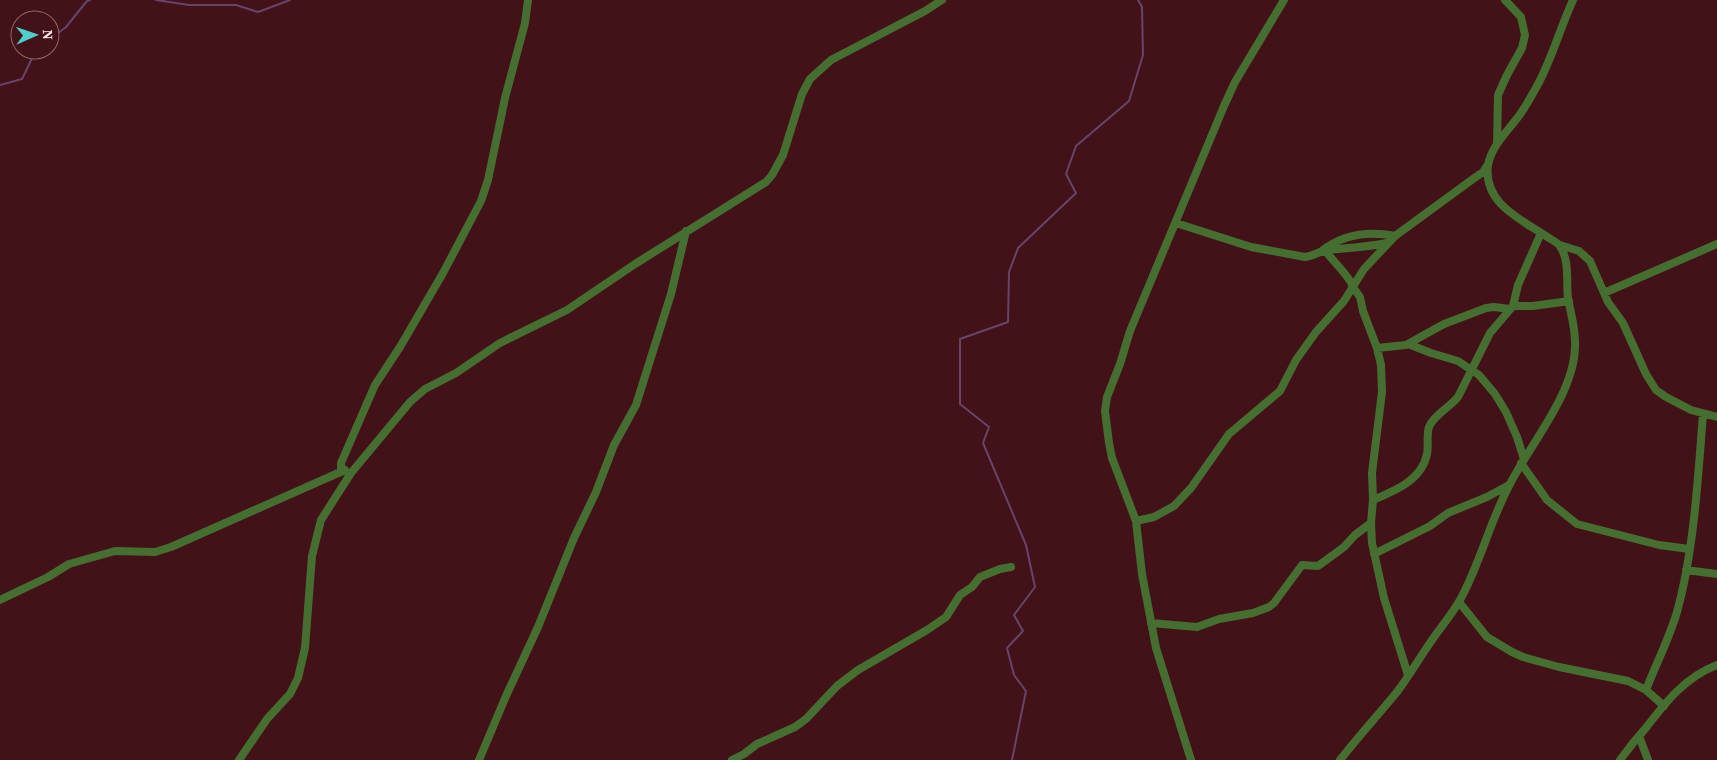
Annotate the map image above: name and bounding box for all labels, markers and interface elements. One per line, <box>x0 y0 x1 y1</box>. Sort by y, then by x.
north arrow <box>10 10 60 60</box>
text: N <box>38 29 58 40</box>

